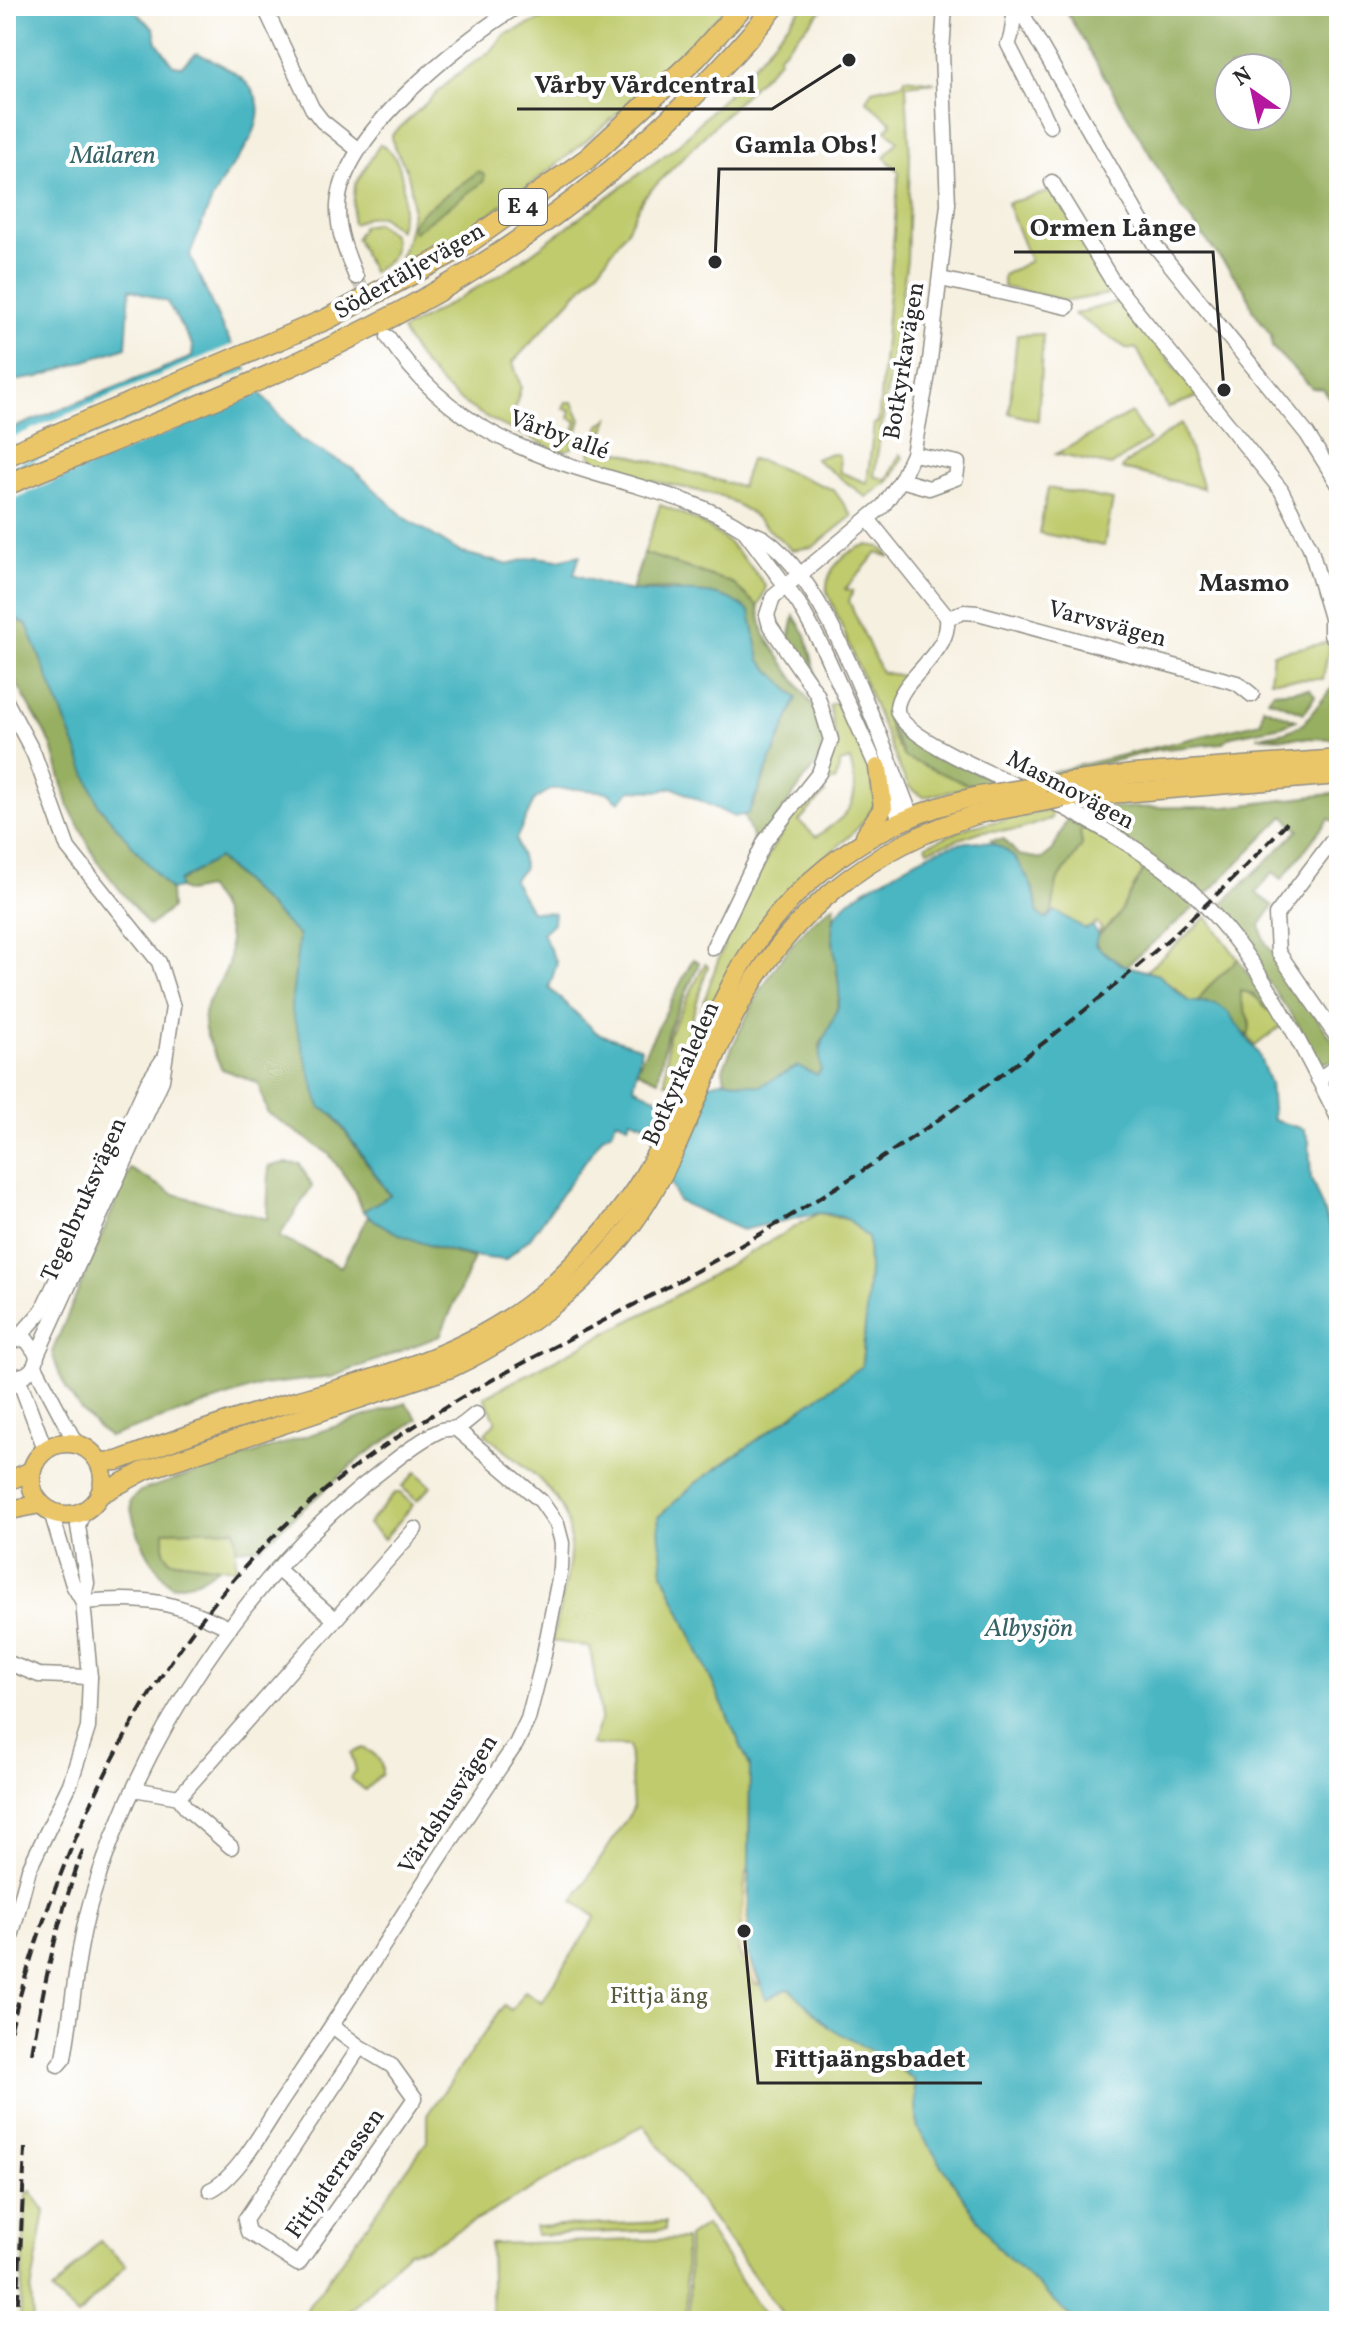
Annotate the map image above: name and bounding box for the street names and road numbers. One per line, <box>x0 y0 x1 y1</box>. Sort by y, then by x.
road number: E 4 <box>499 189 547 225</box>
street label: Södertäljevägen <box>328 215 492 329</box>
street label: Botkyrkavägen <box>876 280 934 442</box>
street label: Vårby allé <box>504 402 614 470</box>
street label: Varvsvägen <box>1044 593 1170 657</box>
street label: Masmovägen <box>1000 743 1140 839</box>
street label: Botkyrkaleden <box>635 996 729 1152</box>
street label: Tegelbruksvägen <box>34 1112 136 1288</box>
street label: Värdshusvägen <box>391 1728 507 1882</box>
street label: Fittjaterrassen <box>278 2102 394 2246</box>

